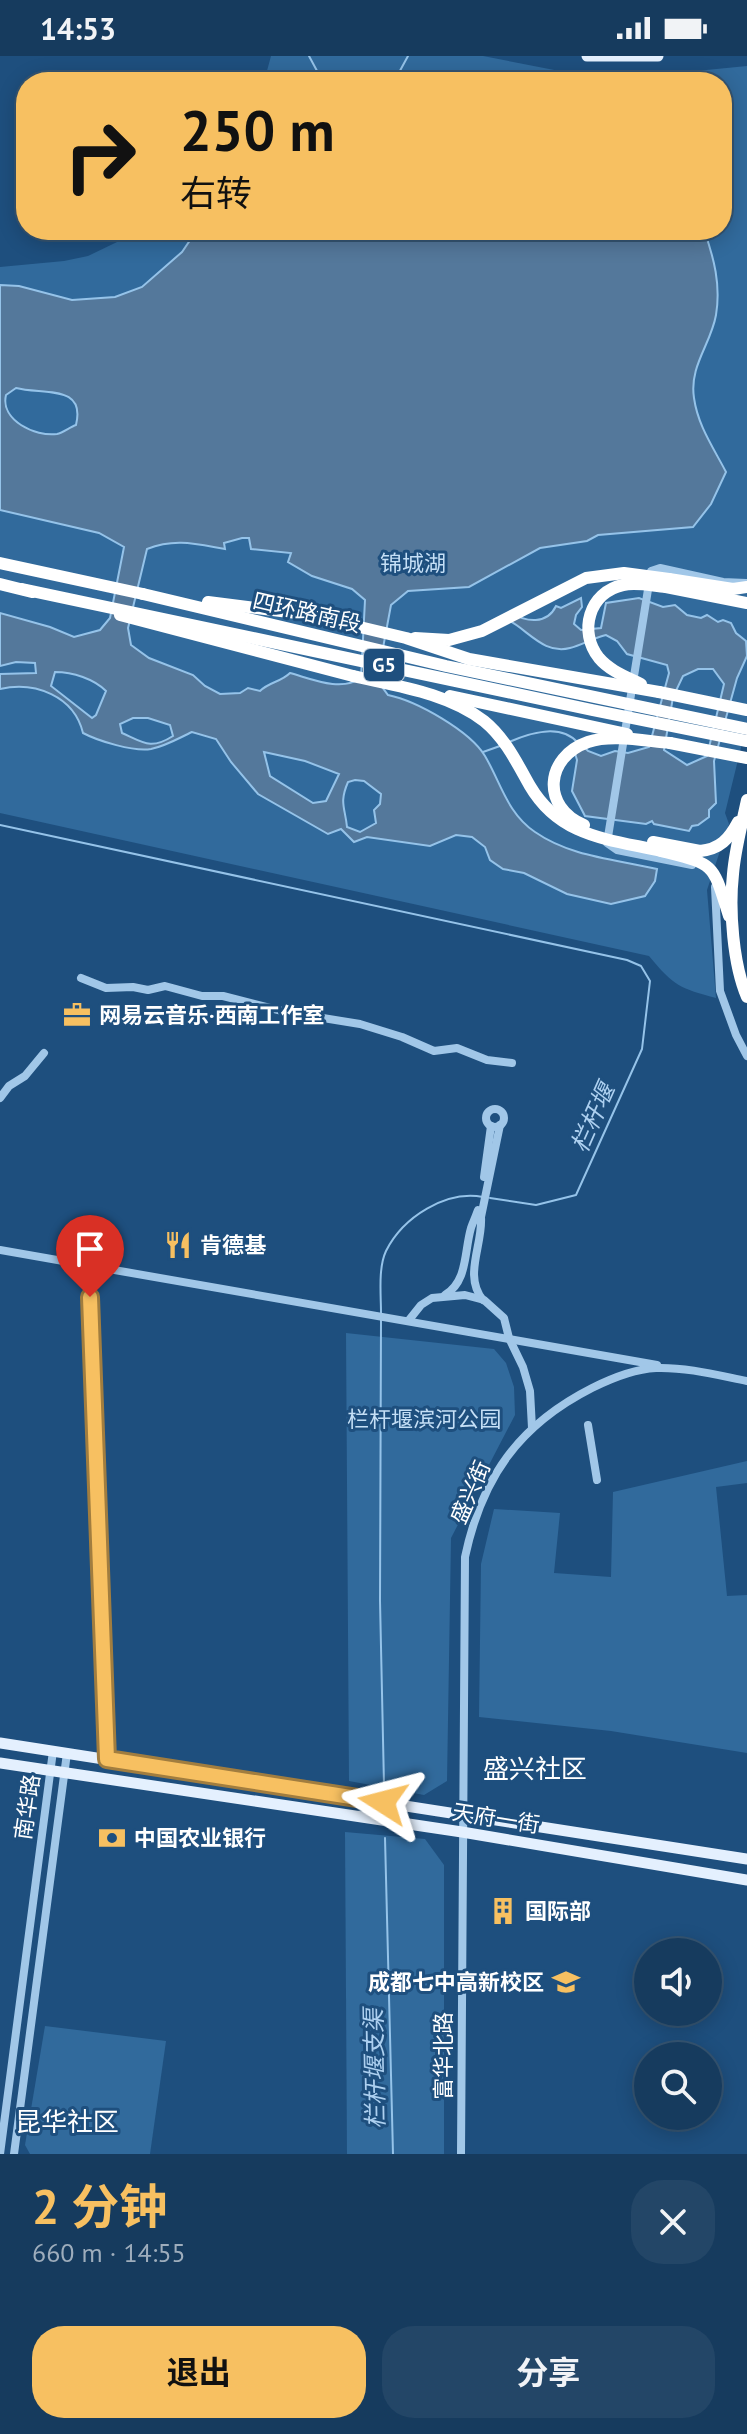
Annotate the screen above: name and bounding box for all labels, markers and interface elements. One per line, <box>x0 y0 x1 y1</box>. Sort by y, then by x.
text: 14:53 <box>40 9 116 48</box>
text: 250 m <box>180 94 335 166</box>
icon: right <box>48 104 152 208</box>
text: 右转 <box>180 169 252 216</box>
park label: 锦城湖 <box>380 549 446 577</box>
street label: 四环路南段 <box>250 586 364 638</box>
road number: G5 <box>364 649 404 681</box>
office icon: 网易云音乐·西南工作室 <box>62 1000 92 1030</box>
place label: 网易云音乐·西南工作室 <box>99 1001 325 1029</box>
water label: 栏杆堰 <box>564 1075 623 1157</box>
pin <box>56 1215 124 1297</box>
icon: arrive <box>68 1227 112 1271</box>
restaurant icon: 肯德基 <box>163 1230 193 1260</box>
place label: 肯德基 <box>200 1231 266 1259</box>
park label: 栏杆堰滨河公园 <box>347 1405 501 1433</box>
street label: 盛兴街 <box>444 1456 496 1528</box>
district label: 盛兴社区 <box>483 1752 587 1785</box>
position arrow <box>341 1760 425 1844</box>
street label: 南华路 <box>9 1772 45 1842</box>
street label: 天府一街 <box>450 1797 542 1839</box>
bank icon: 中国农业银行 <box>97 1823 127 1853</box>
place label: 中国农业银行 <box>134 1824 266 1852</box>
building icon: 国际部 <box>488 1896 518 1926</box>
place label: 国际部 <box>525 1897 591 1925</box>
map controls <box>634 1938 722 2130</box>
button: sound <box>634 1938 722 2026</box>
school or university icon: 成都七中高新校区 <box>551 1967 581 1997</box>
place label: 成都七中高新校区 <box>368 1968 544 1996</box>
water label: 栏杆堰支渠 <box>358 2006 391 2129</box>
street label: 富华北路 <box>429 2012 457 2100</box>
button: search <box>634 2042 722 2130</box>
district label: 昆华社区 <box>15 2105 119 2138</box>
text: 2 分钟 <box>32 2175 167 2237</box>
button: close <box>631 2180 715 2264</box>
text: 660 m · 14:55 <box>32 2236 186 2269</box>
button: 退出 <box>32 2326 366 2418</box>
button: 分享 <box>382 2326 715 2418</box>

